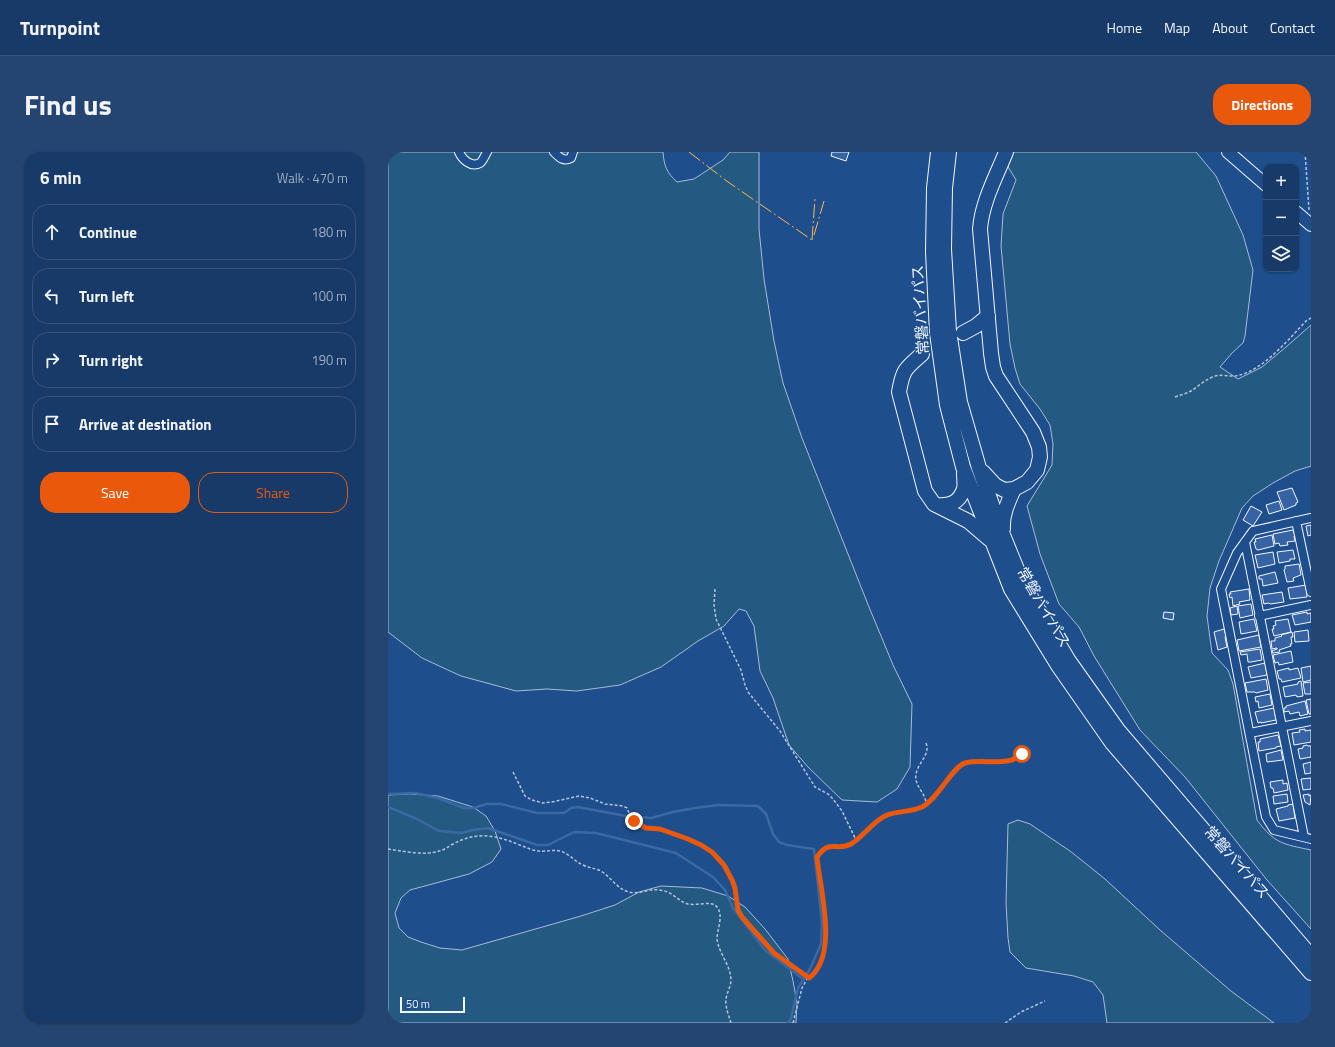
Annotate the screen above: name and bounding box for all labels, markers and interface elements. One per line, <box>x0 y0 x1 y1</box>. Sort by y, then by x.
text: Turnpoint <box>20 13 100 42</box>
text: Home <box>1107 17 1142 38</box>
text: Map <box>1164 17 1190 38</box>
text: About <box>1212 17 1248 38</box>
text: Contact <box>1270 17 1315 38</box>
text: Find us <box>24 83 112 126</box>
button: Directions <box>1213 84 1311 125</box>
map controls <box>1263 164 1299 272</box>
button: + <box>1263 164 1299 200</box>
text: 6 min <box>40 165 81 191</box>
text: Walk · 470 m <box>277 168 348 188</box>
button: − <box>1263 200 1299 236</box>
icon: ahead <box>41 221 63 243</box>
text: Continue <box>79 221 137 244</box>
text: 180 m <box>311 222 347 242</box>
button: layers <box>1263 236 1299 272</box>
street label: 常磐バイパス <box>905 264 935 356</box>
icon: left <box>41 285 63 307</box>
text: Turn left <box>79 285 134 308</box>
text: 100 m <box>311 286 347 306</box>
icon: right <box>41 349 63 371</box>
text: Turn right <box>79 349 143 372</box>
text: 190 m <box>311 350 347 370</box>
icon: arrive <box>41 413 63 435</box>
text: Arrive at destination <box>79 413 212 436</box>
button: Save <box>40 472 190 513</box>
button: Share <box>198 472 348 513</box>
street label: 常磐バイパス <box>1012 562 1076 652</box>
route start <box>1013 745 1031 763</box>
route end <box>625 812 643 830</box>
street label: 常磐バイパス <box>1199 821 1275 903</box>
scale bar <box>400 995 465 1014</box>
text: 50 m <box>406 996 430 1012</box>

